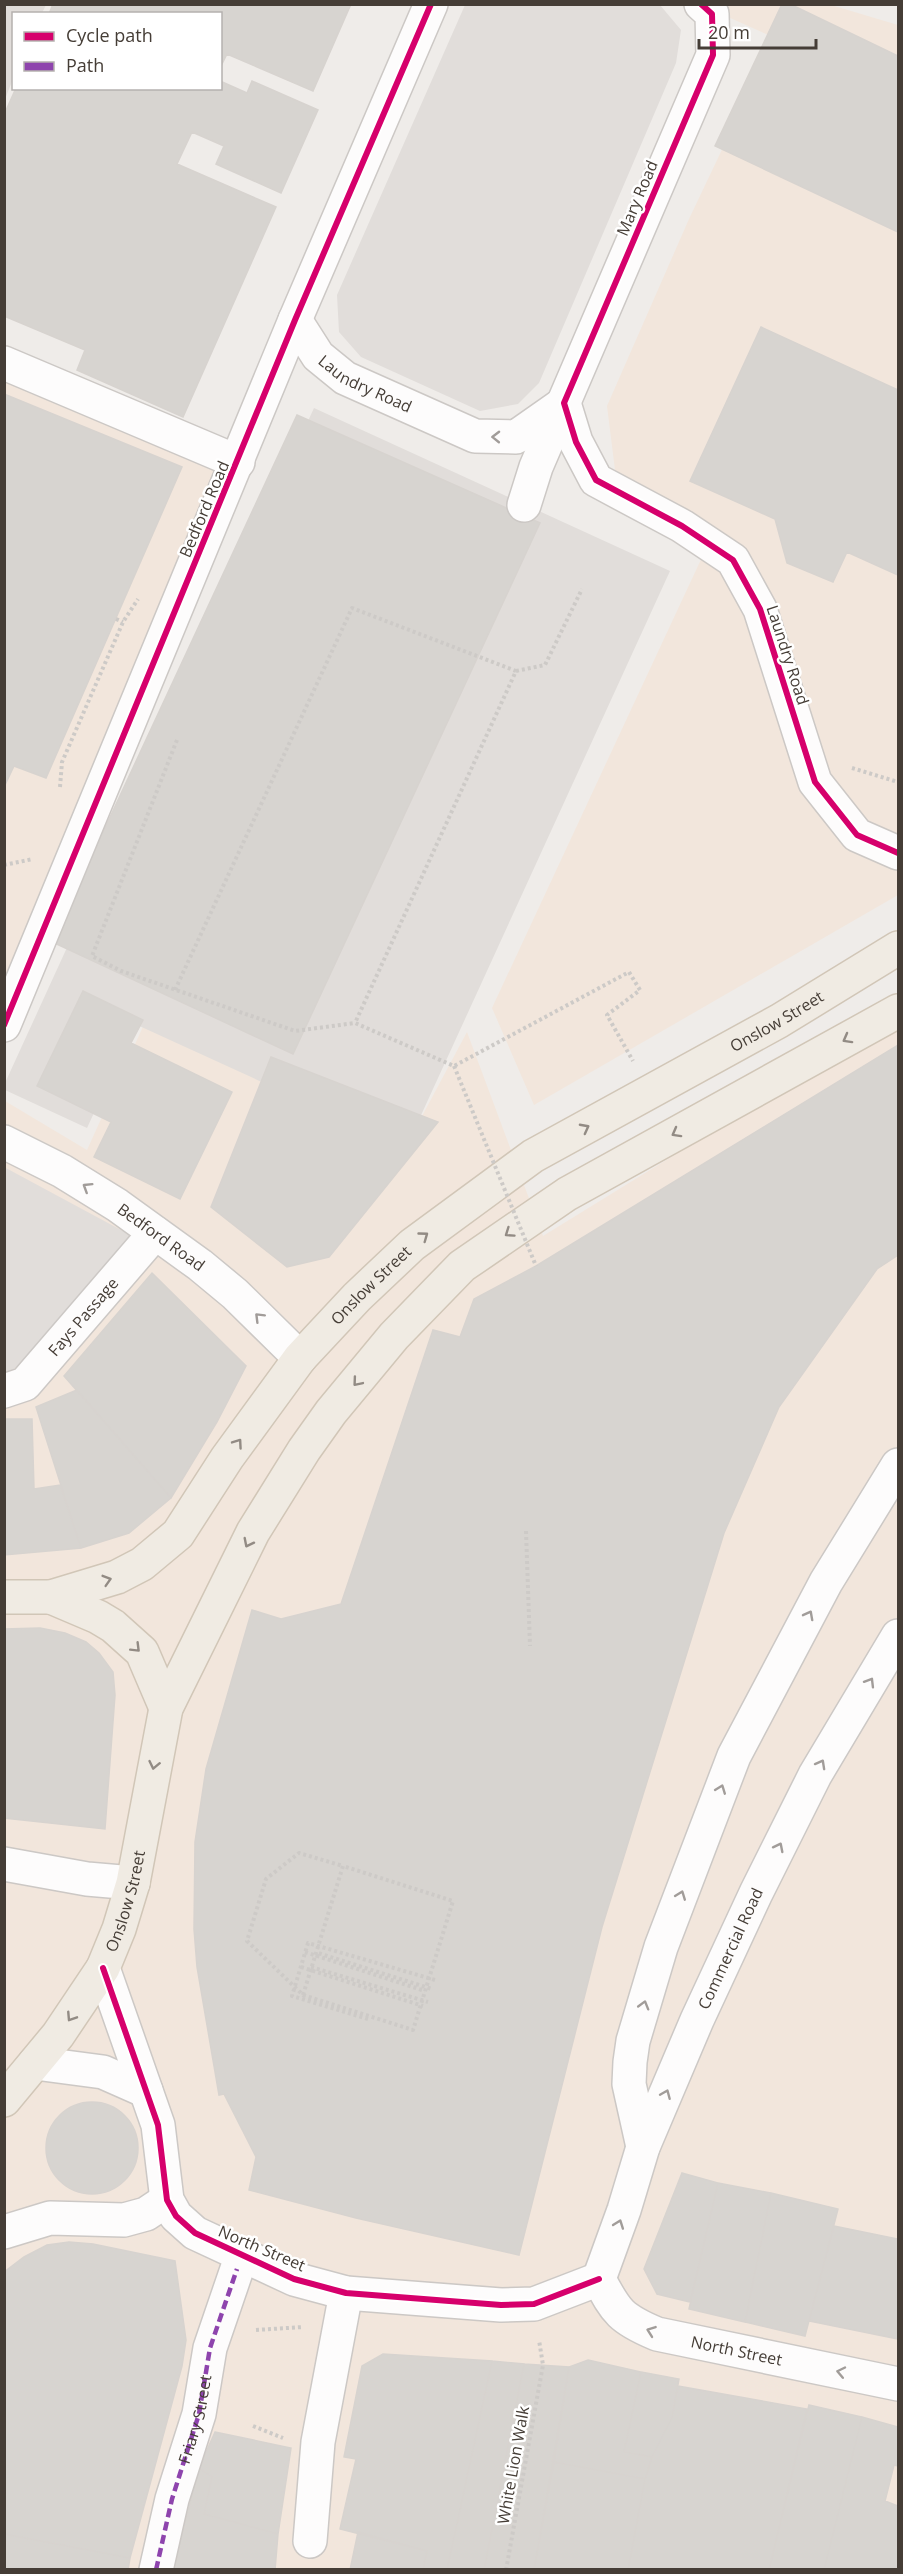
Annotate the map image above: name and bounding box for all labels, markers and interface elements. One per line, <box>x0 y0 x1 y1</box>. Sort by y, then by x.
legend <box>12 12 222 90</box>
scale bar <box>699 12 816 50</box>
text: 20 m <box>708 20 750 44</box>
text: Cycle path <box>66 23 153 47</box>
text: Path <box>66 53 104 77</box>
street label: Mary Road <box>611 157 663 239</box>
street label: Laundry Road <box>314 350 415 417</box>
one-way arrow <box>491 431 500 443</box>
street label: Bedford Road <box>174 457 234 561</box>
street label: Laundry Road <box>762 602 814 708</box>
street label: Onslow Street <box>726 985 828 1057</box>
one-way arrow <box>843 1032 853 1043</box>
one-way arrow <box>579 1124 590 1135</box>
one-way arrow <box>672 1126 682 1137</box>
one-way arrow <box>83 1182 93 1194</box>
street label: Bedford Road <box>113 1198 209 1276</box>
one-way arrow <box>505 1226 516 1237</box>
one-way arrow <box>417 1233 428 1244</box>
street label: Onslow Street <box>326 1240 416 1329</box>
street label: Fays Passage <box>43 1273 123 1361</box>
one-way arrow <box>255 1313 265 1324</box>
one-way arrow <box>354 1375 365 1386</box>
one-way arrow <box>231 1439 242 1450</box>
one-way arrow <box>244 1536 255 1547</box>
one-way arrow <box>101 1575 112 1587</box>
one-way arrow <box>802 1611 813 1621</box>
one-way arrow <box>128 1641 139 1652</box>
one-way arrow <box>863 1678 875 1688</box>
one-way arrow <box>149 1760 162 1770</box>
one-way arrow <box>814 1760 825 1770</box>
one-way arrow <box>714 1784 727 1795</box>
one-way arrow <box>772 1843 783 1854</box>
street label: Onslow Street <box>100 1848 150 1955</box>
street label: Commercial Road <box>692 1884 768 2013</box>
one-way arrow <box>673 1890 686 1901</box>
one-way arrow <box>637 2001 649 2011</box>
one-way arrow <box>67 2010 78 2021</box>
one-way arrow <box>659 2089 671 2100</box>
one-way arrow <box>612 2219 624 2230</box>
street label: North Street <box>215 2220 309 2276</box>
one-way arrow <box>646 2326 657 2338</box>
street label: North Street <box>689 2330 784 2371</box>
one-way arrow <box>836 2366 846 2379</box>
street label: Friary Street <box>173 2373 216 2466</box>
street label: White Lion Walk <box>492 2404 534 2526</box>

